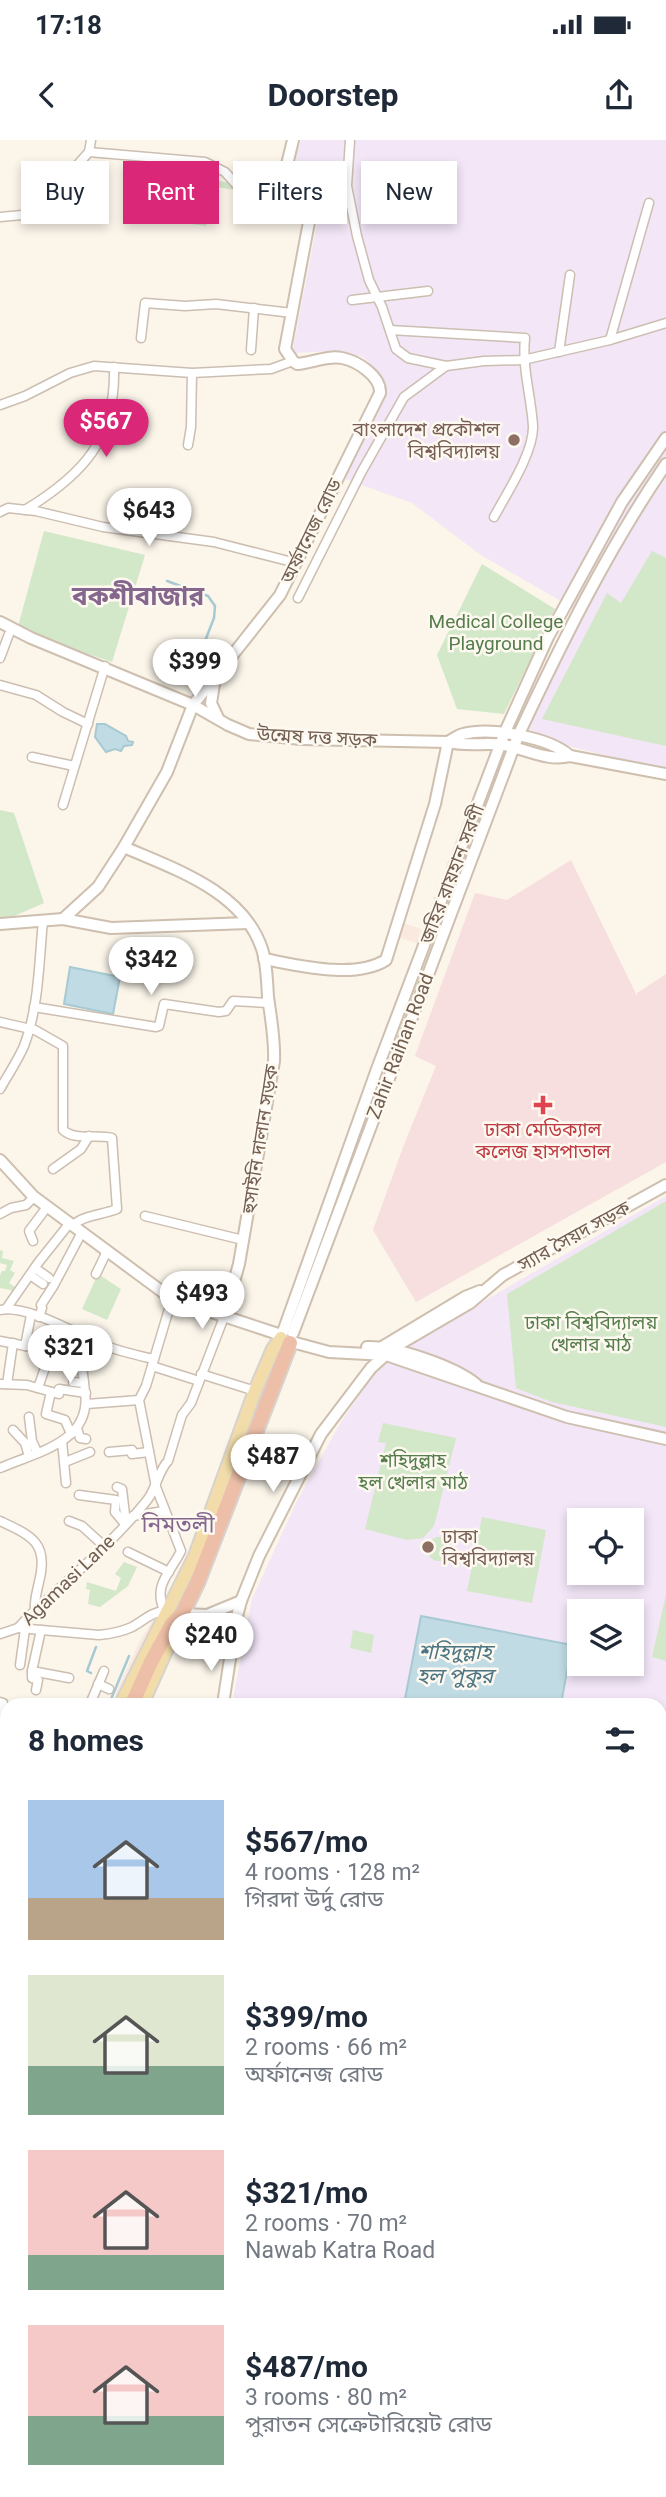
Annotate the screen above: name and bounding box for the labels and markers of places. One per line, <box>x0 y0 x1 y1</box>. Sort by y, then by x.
pin: $567 <box>65 400 147 459</box>
place label: বাংলাদেশ প্রকৌশল বিশ্ববিদ্যালয় <box>352 418 501 463</box>
marker: বাংলাদেশ প্রকৌশল বিশ্ববিদ্যালয় <box>506 432 522 448</box>
pin: $643 <box>108 488 190 548</box>
pin: $399 <box>154 640 236 699</box>
pin: $342 <box>110 938 192 997</box>
marker: ঢাকা মেডিক্যাল কলেজ হাসপাতাল <box>533 1095 553 1115</box>
place label: ঢাকা মেডিক্যাল কলেজ হাসপাতাল <box>474 1118 612 1163</box>
pin: $493 <box>161 1272 243 1331</box>
pin: $321 <box>29 1326 111 1385</box>
pin: $487 <box>232 1434 314 1494</box>
place label: ঢাকা বিশ্ববিদ্যালয় <box>441 1525 535 1570</box>
marker: ঢাকা বিশ্ববিদ্যালয় <box>420 1539 436 1555</box>
pin: $240 <box>170 1614 252 1673</box>

